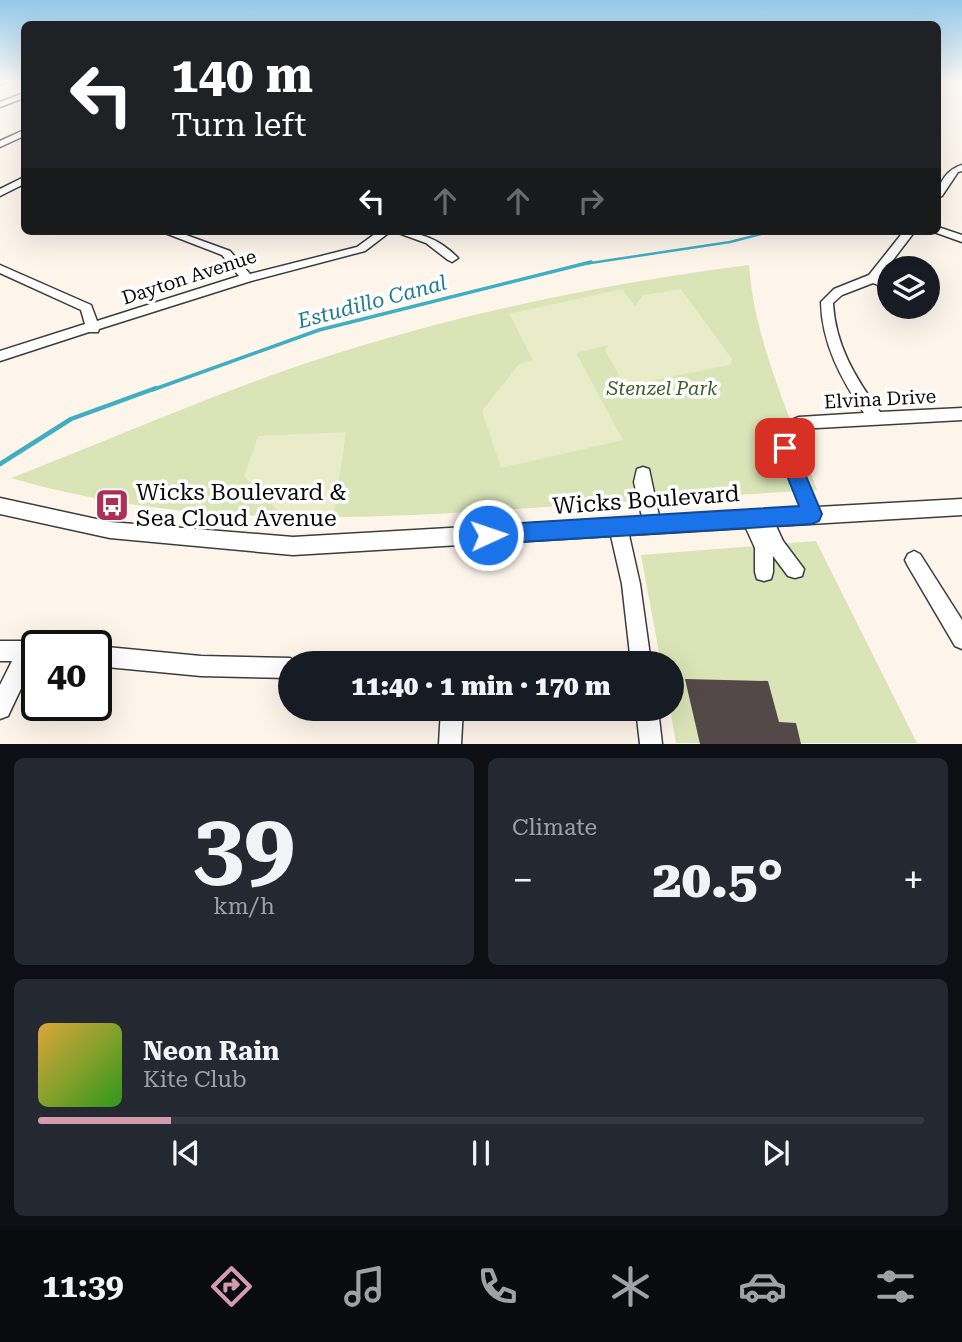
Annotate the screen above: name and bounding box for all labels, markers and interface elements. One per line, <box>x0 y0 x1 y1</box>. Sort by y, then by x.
text: 140 m <box>171 47 313 104</box>
icon: left <box>56 49 147 140</box>
text: Turn left <box>171 106 306 144</box>
icon: left <box>353 182 391 220</box>
icon: ahead <box>426 182 464 220</box>
icon: ahead <box>499 182 537 220</box>
icon: right <box>572 182 610 220</box>
street label: Dayton Avenue <box>119 244 259 310</box>
map controls <box>877 256 940 319</box>
button: layers <box>877 256 940 319</box>
water label: Estudillo Canal <box>294 271 449 334</box>
park label: Stenzel Park <box>606 377 718 400</box>
street label: Elvina Drive <box>823 385 937 413</box>
pin <box>755 418 815 478</box>
icon: arrive <box>766 429 804 467</box>
place label: Wicks Boulevard & Sea Cloud Avenue <box>136 479 346 532</box>
street label: Wicks Boulevard <box>552 480 741 520</box>
bus stop icon: Wicks Boulevard & Sea Cloud Avenue <box>93 486 131 524</box>
position arrow <box>451 498 525 572</box>
speed limit sign: 40 <box>21 630 112 721</box>
text: 11:40 · 1 min · 170 m <box>351 671 611 701</box>
text: 39 <box>193 794 295 900</box>
text: Climate <box>512 814 597 841</box>
text: 20.5° <box>653 849 783 910</box>
text: − <box>512 858 533 902</box>
text: + <box>903 858 924 902</box>
text: km/h <box>213 893 275 920</box>
text: Neon Rain <box>143 1036 279 1066</box>
text: Kite Club <box>143 1066 247 1093</box>
icon: previous <box>167 1134 205 1172</box>
icon: pause <box>462 1134 500 1172</box>
icon: next <box>757 1134 795 1172</box>
icon: directions <box>207 1262 256 1311</box>
icon: music <box>340 1262 389 1311</box>
icon: phone <box>473 1262 522 1311</box>
icon: climate <box>606 1262 655 1311</box>
icon: car <box>738 1262 787 1311</box>
icon: filters <box>871 1262 920 1311</box>
text: 11:39 <box>42 1267 124 1305</box>

